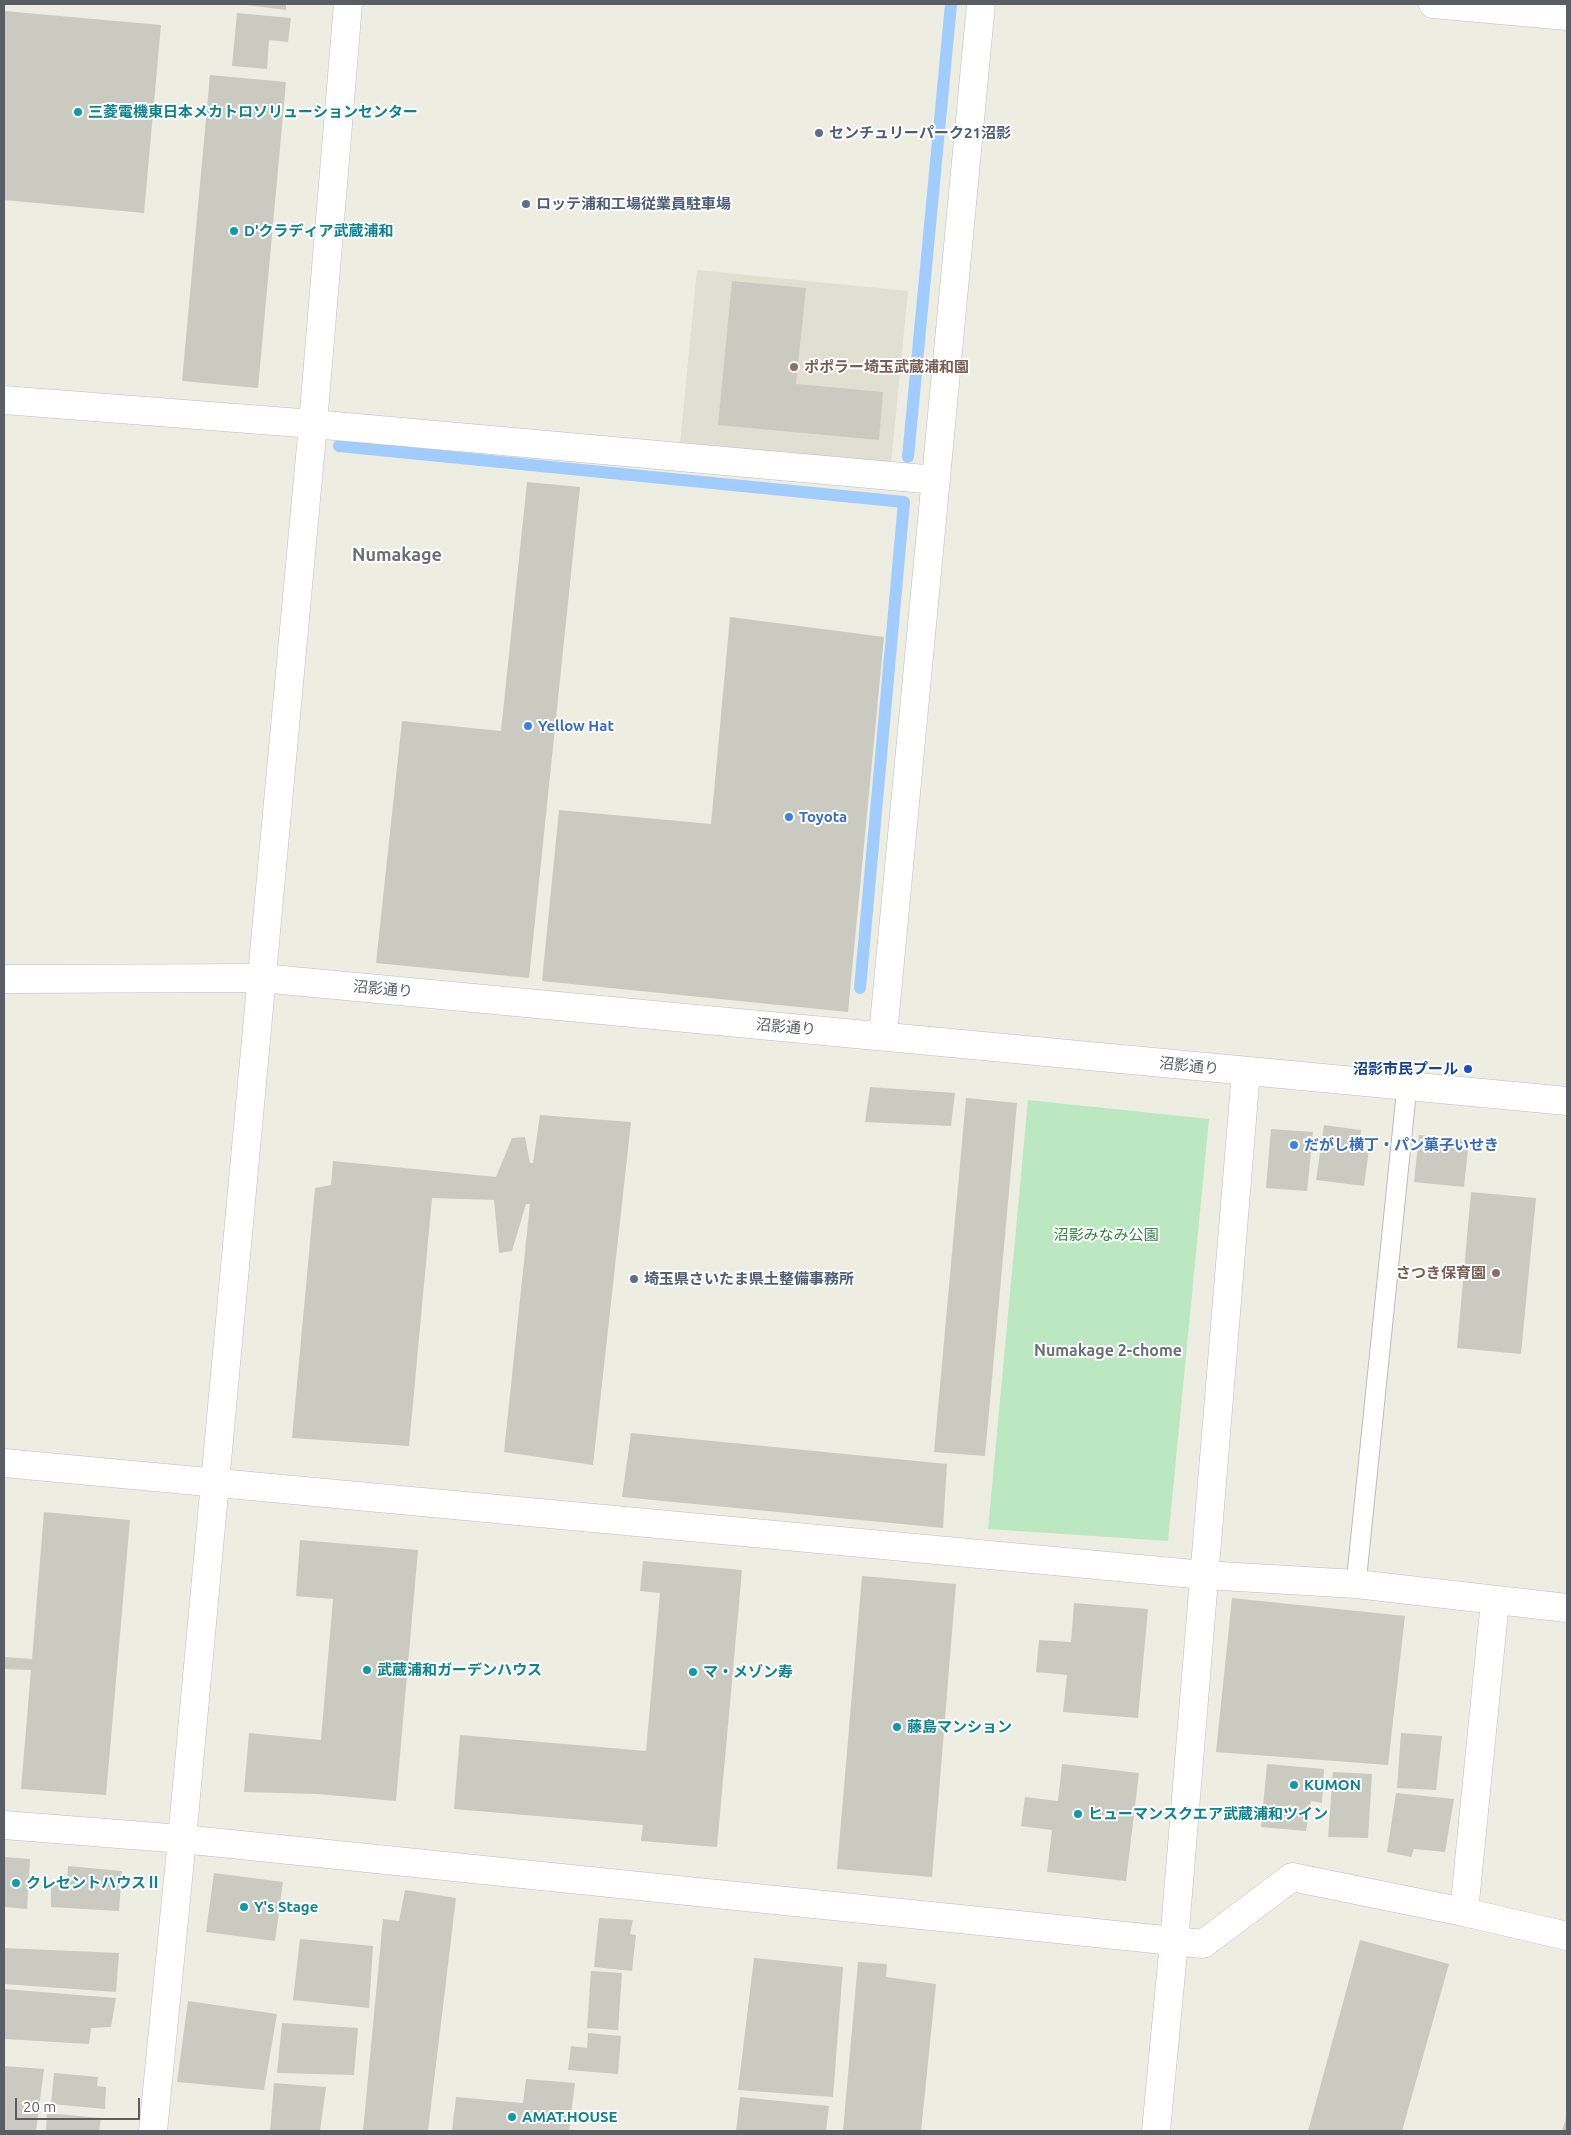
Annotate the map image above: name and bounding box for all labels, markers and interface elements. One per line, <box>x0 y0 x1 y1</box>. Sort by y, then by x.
place label: 三菱電機東日本メカトロソリューションセンター <box>88 103 418 121</box>
marker: 三菱電機東日本メカトロソリューションセンター <box>72 106 84 118</box>
place label: センチュリーパーク21沼影 <box>829 124 1011 142</box>
marker: センチュリーパーク21沼影 <box>813 127 825 139</box>
place label: ロッテ浦和工場従業員駐車場 <box>536 195 731 213</box>
marker: ロッテ浦和工場従業員駐車場 <box>520 198 532 210</box>
place label: D'クラディア武蔵浦和 <box>244 222 394 240</box>
marker: D'クラディア武蔵浦和 <box>228 225 240 237</box>
place label: ポポラー埼玉武蔵浦和園 <box>804 358 969 376</box>
marker: ポポラー埼玉武蔵浦和園 <box>788 361 800 373</box>
district label: Numakage <box>352 544 442 566</box>
place label: Yellow Hat <box>538 717 614 735</box>
marker: Yellow Hat <box>522 720 534 732</box>
place label: Toyota <box>799 808 847 826</box>
marker: Toyota <box>783 811 795 823</box>
street label: 沼影通り <box>352 977 414 1001</box>
street label: 沼影通り <box>755 1015 817 1039</box>
street label: 沼影通り <box>1158 1054 1220 1078</box>
place label: 沼影市民プール <box>1353 1060 1458 1078</box>
marker: 沼影市民プール <box>1462 1063 1474 1075</box>
place label: だがし横丁・パン菓子いせき <box>1304 1136 1499 1154</box>
marker: だがし横丁・パン菓子いせき <box>1288 1139 1300 1151</box>
park label: 沼影みなみ公園 <box>1054 1226 1158 1244</box>
place label: さつき保育園 <box>1396 1264 1486 1282</box>
marker: さつき保育園 <box>1490 1267 1502 1279</box>
place label: 埼玉県さいたま県土整備事務所 <box>644 1270 854 1288</box>
marker: 埼玉県さいたま県土整備事務所 <box>628 1273 640 1285</box>
district label: Numakage 2-chome <box>1034 1341 1182 1361</box>
place label: 武蔵浦和ガーデンハウス <box>377 1661 542 1679</box>
place label: マ・メゾン寿 <box>703 1663 793 1681</box>
marker: 武蔵浦和ガーデンハウス <box>361 1664 373 1676</box>
marker: マ・メゾン寿 <box>687 1666 699 1678</box>
place label: 藤島マンション <box>907 1718 1012 1736</box>
marker: 藤島マンション <box>891 1721 903 1733</box>
place label: KUMON <box>1304 1776 1361 1794</box>
marker: KUMON <box>1288 1779 1300 1791</box>
place label: ヒューマンスクエア武蔵浦和ツイン <box>1088 1805 1328 1823</box>
marker: ヒューマンスクエア武蔵浦和ツイン <box>1072 1808 1084 1820</box>
place label: クレセントハウスⅡ <box>26 1874 161 1892</box>
marker: クレセントハウスⅡ <box>10 1877 22 1889</box>
place label: Y's Stage <box>254 1898 318 1916</box>
marker: Y's Stage <box>238 1901 250 1913</box>
scale bar <box>18 2088 142 2120</box>
text: 20 m <box>23 2098 56 2115</box>
place label: AMAT.HOUSE <box>522 2108 617 2126</box>
marker: AMAT.HOUSE <box>506 2111 518 2123</box>

